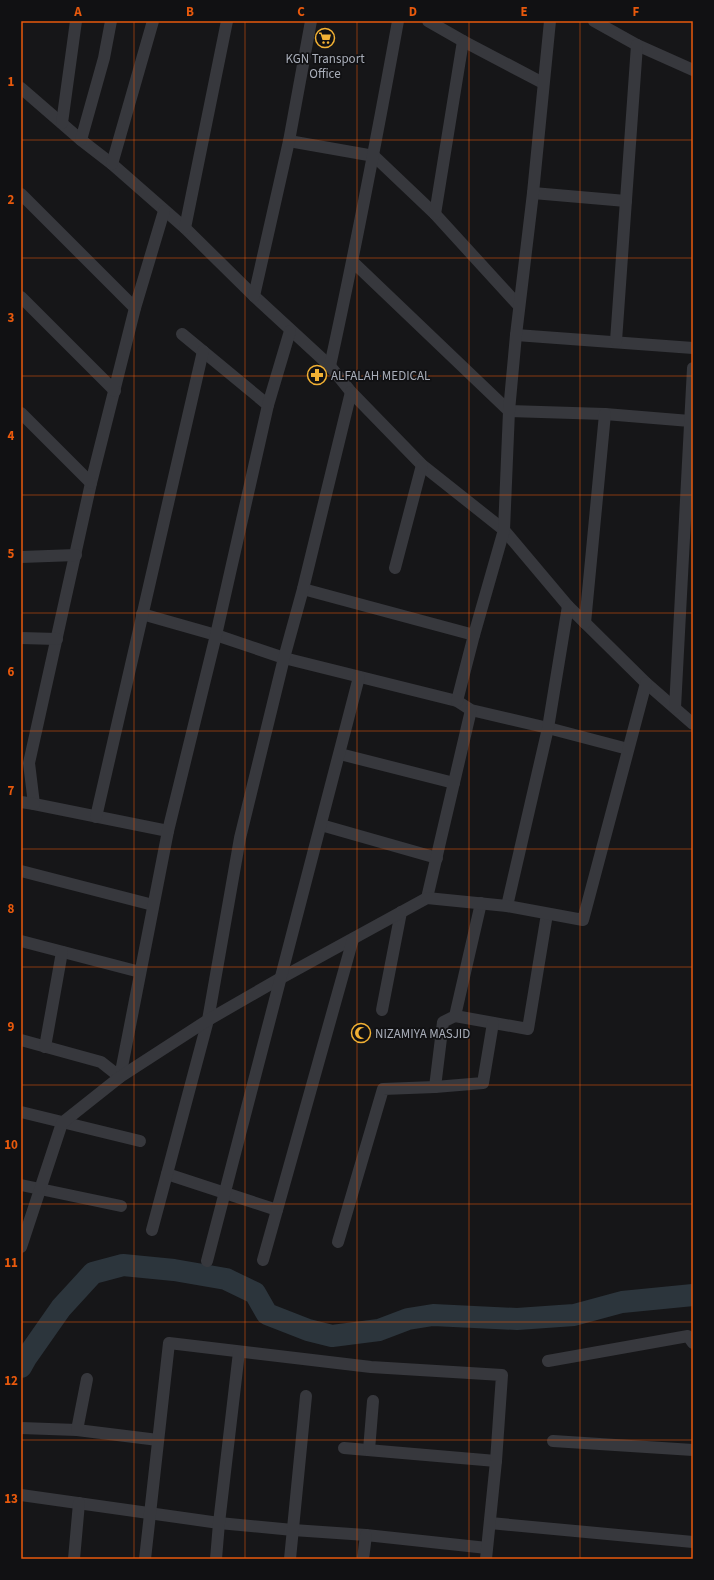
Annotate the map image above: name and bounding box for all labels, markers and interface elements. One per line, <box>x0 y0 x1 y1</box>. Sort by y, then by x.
text: A <box>73 3 82 21</box>
text: B <box>186 3 194 21</box>
text: C <box>297 3 305 21</box>
text: D <box>409 3 417 21</box>
text: E <box>520 3 528 21</box>
text: F <box>633 3 640 21</box>
supermarket icon: KGN Transport Office <box>314 27 336 49</box>
place label: KGN Transport Office <box>285 50 365 83</box>
text: 1 <box>8 73 15 91</box>
text: 2 <box>8 191 15 209</box>
text: 3 <box>8 309 15 327</box>
pharmacy icon: ALFALAH MEDICAL <box>306 364 328 386</box>
place label: ALFALAH MEDICAL <box>331 367 430 385</box>
text: 4 <box>8 427 15 445</box>
text: 5 <box>8 545 15 563</box>
text: 6 <box>8 663 15 681</box>
text: 7 <box>8 782 15 800</box>
text: 8 <box>8 900 15 918</box>
text: 9 <box>8 1018 15 1036</box>
mosque icon: NIZAMIYA MASJID <box>350 1022 372 1044</box>
place label: NIZAMIYA MASJID <box>375 1025 470 1043</box>
text: 10 <box>4 1136 18 1154</box>
text: 11 <box>4 1254 18 1272</box>
text: 12 <box>4 1372 18 1390</box>
text: 13 <box>4 1490 18 1508</box>

